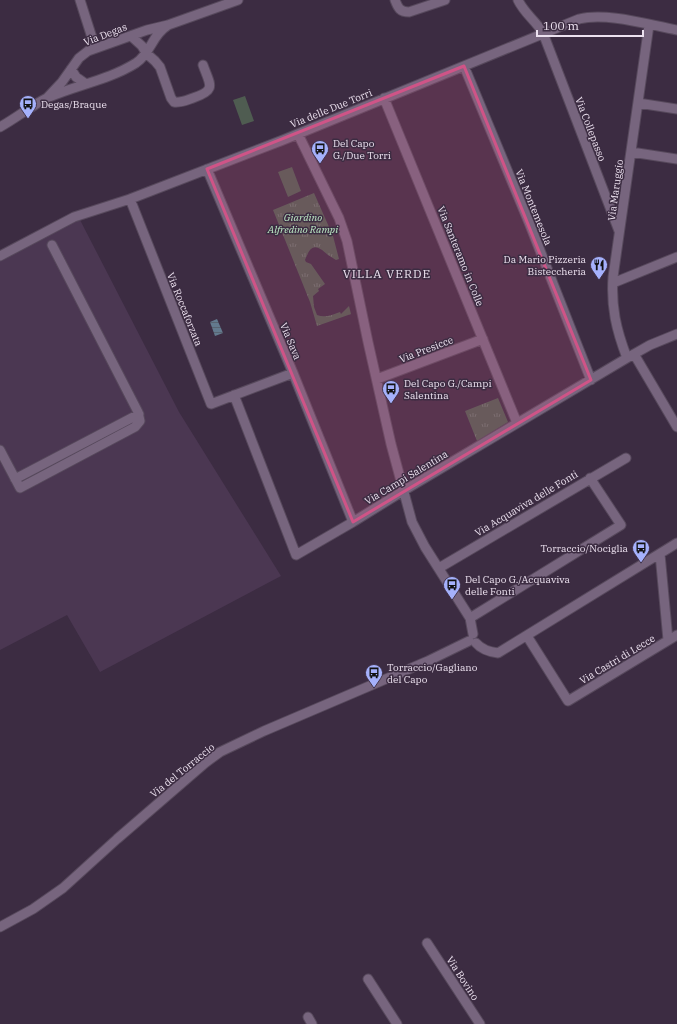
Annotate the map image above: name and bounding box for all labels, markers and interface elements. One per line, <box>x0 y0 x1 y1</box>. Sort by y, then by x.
scale bar <box>537 12 643 38</box>
text: 100 m <box>543 18 579 33</box>
street label: Via Degas <box>82 20 129 49</box>
street label: Via delle Due Torri <box>288 86 374 131</box>
bus stop icon: Degas/Braque <box>18 94 38 119</box>
street label: Via Collepasso <box>572 95 609 163</box>
place label: Degas/Braque <box>41 98 107 111</box>
place label: Del Capo G./Due Torri <box>333 137 391 162</box>
bus stop icon: Del Capo G./Due Torri <box>310 139 330 164</box>
street label: Via Maruggio <box>605 158 626 222</box>
street label: Via Montemesola <box>512 167 555 248</box>
street label: Via Santeramo in Colle <box>435 204 487 308</box>
park label: Giardino Alfredino Rampi <box>267 211 338 236</box>
place label: Da Mario Pizzeria Bisteccheria <box>504 253 587 278</box>
restaurant icon: Da Mario Pizzeria Bisteccheria <box>589 255 609 280</box>
district label: VILLA VERDE <box>343 266 431 281</box>
street label: Via Roccaforzata <box>164 271 205 348</box>
street label: Via Sava <box>277 321 304 362</box>
street label: Via Presicce <box>397 333 455 366</box>
place label: Del Capo G./Campi Salentina <box>404 377 492 402</box>
bus stop icon: Del Capo G./Campi Salentina <box>381 379 401 404</box>
street label: Via Campi Salentina <box>362 447 451 507</box>
street label: Via Acquaviva delle Fonti <box>472 467 580 539</box>
bus stop icon: Torraccio/Nociglia <box>631 538 651 563</box>
place label: Torraccio/Nociglia <box>540 542 629 555</box>
place label: Del Capo G./Acquaviva delle Fonti <box>465 573 571 598</box>
bus stop icon: Del Capo G./Acquaviva delle Fonti <box>442 575 462 600</box>
street label: Via Castri di Lecce <box>577 632 657 687</box>
place label: Torraccio/Gagliano del Capo <box>387 661 478 686</box>
bus stop icon: Torraccio/Gagliano del Capo <box>364 663 384 688</box>
street label: Via del Torraccio <box>147 740 217 800</box>
street label: Via Bovino <box>443 954 482 1003</box>

